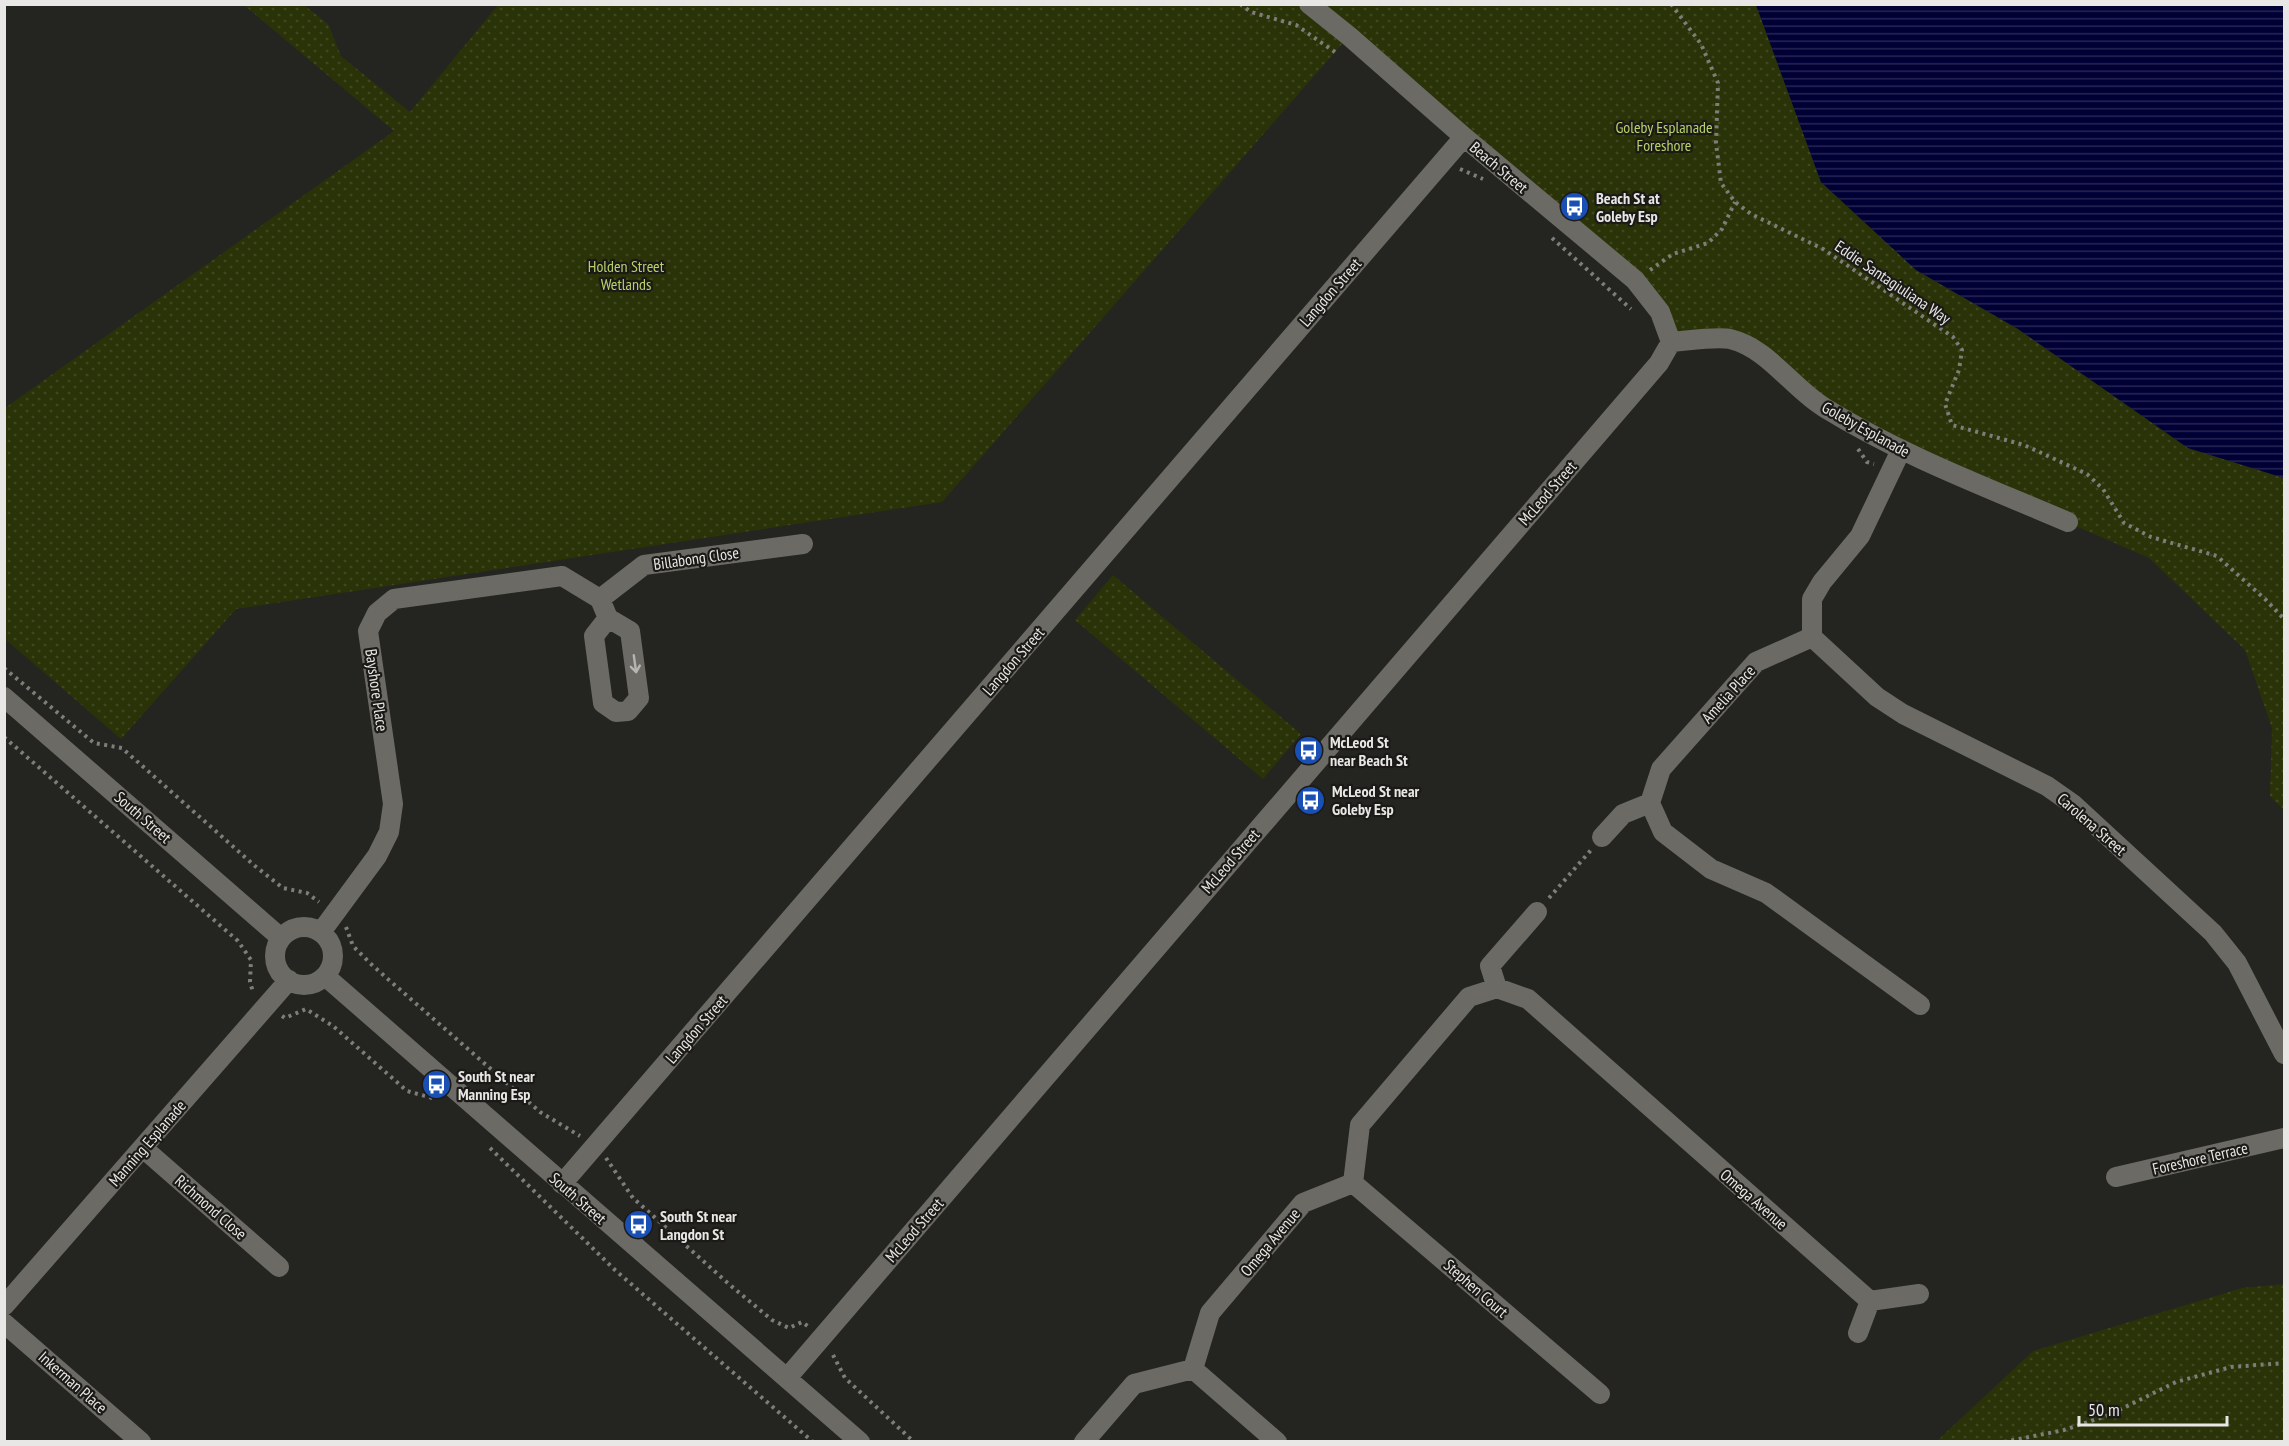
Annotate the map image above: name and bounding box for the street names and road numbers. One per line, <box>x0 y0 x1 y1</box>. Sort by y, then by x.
street label: Beach Street <box>1466 137 1533 197</box>
street label: Eddie Santagiuliana Way <box>1831 236 1955 328</box>
street label: Langdon Street <box>1295 253 1366 330</box>
street label: Goleby Esplanade <box>1819 397 1913 461</box>
street label: McLeod Street <box>1514 456 1581 529</box>
street label: Billabong Close <box>652 542 740 574</box>
street label: Langdon Street <box>978 622 1049 699</box>
street label: Bayshore Place <box>361 647 393 733</box>
street label: Amelia Place <box>1697 661 1759 727</box>
street label: South Street <box>111 787 176 847</box>
street label: Carolena Street <box>2053 789 2131 860</box>
street label: McLeod Street <box>1197 824 1264 897</box>
street label: Langdon Street <box>661 990 732 1067</box>
street label: Manning Esplanade <box>104 1096 190 1190</box>
street label: Foreshore Terrace <box>2150 1137 2250 1179</box>
street label: Omega Avenue <box>1716 1164 1792 1234</box>
street label: South Street <box>546 1168 611 1228</box>
street label: Richmond Close <box>171 1170 251 1244</box>
street label: McLeod Street <box>881 1193 948 1266</box>
street label: Omega Avenue <box>1236 1204 1304 1280</box>
street label: Stephen Court <box>1440 1255 1513 1322</box>
street label: Inkerman Place <box>35 1347 111 1417</box>

